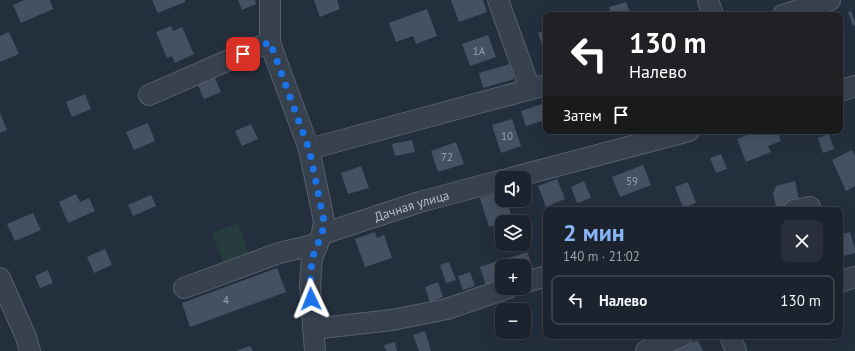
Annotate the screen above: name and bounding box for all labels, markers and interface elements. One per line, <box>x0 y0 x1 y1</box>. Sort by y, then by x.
text: 130 m <box>629 24 706 61</box>
icon: left <box>563 28 615 80</box>
pin <box>226 37 260 71</box>
icon: arrive <box>232 43 254 65</box>
house number: 1А <box>473 44 486 58</box>
text: Налево <box>629 60 687 83</box>
icon: arrive <box>610 104 632 126</box>
text: Затем <box>563 106 602 125</box>
house number: 10 <box>501 129 513 143</box>
house number: 72 <box>441 150 453 164</box>
map controls <box>495 171 531 339</box>
button: sound <box>495 171 531 207</box>
house number: 59 <box>626 174 638 188</box>
street label: Дачная улица <box>372 186 451 225</box>
button: layers <box>495 215 531 251</box>
text: 2 мин <box>563 217 625 248</box>
button: close <box>781 220 823 262</box>
text: 140 m · 21:02 <box>563 248 640 265</box>
button: + <box>495 259 531 295</box>
position arrow <box>290 278 332 320</box>
icon: left <box>565 289 587 311</box>
text: Налево <box>599 291 647 310</box>
text: 130 m <box>780 291 821 310</box>
house number: 4 <box>223 293 229 307</box>
button: − <box>495 303 531 339</box>

